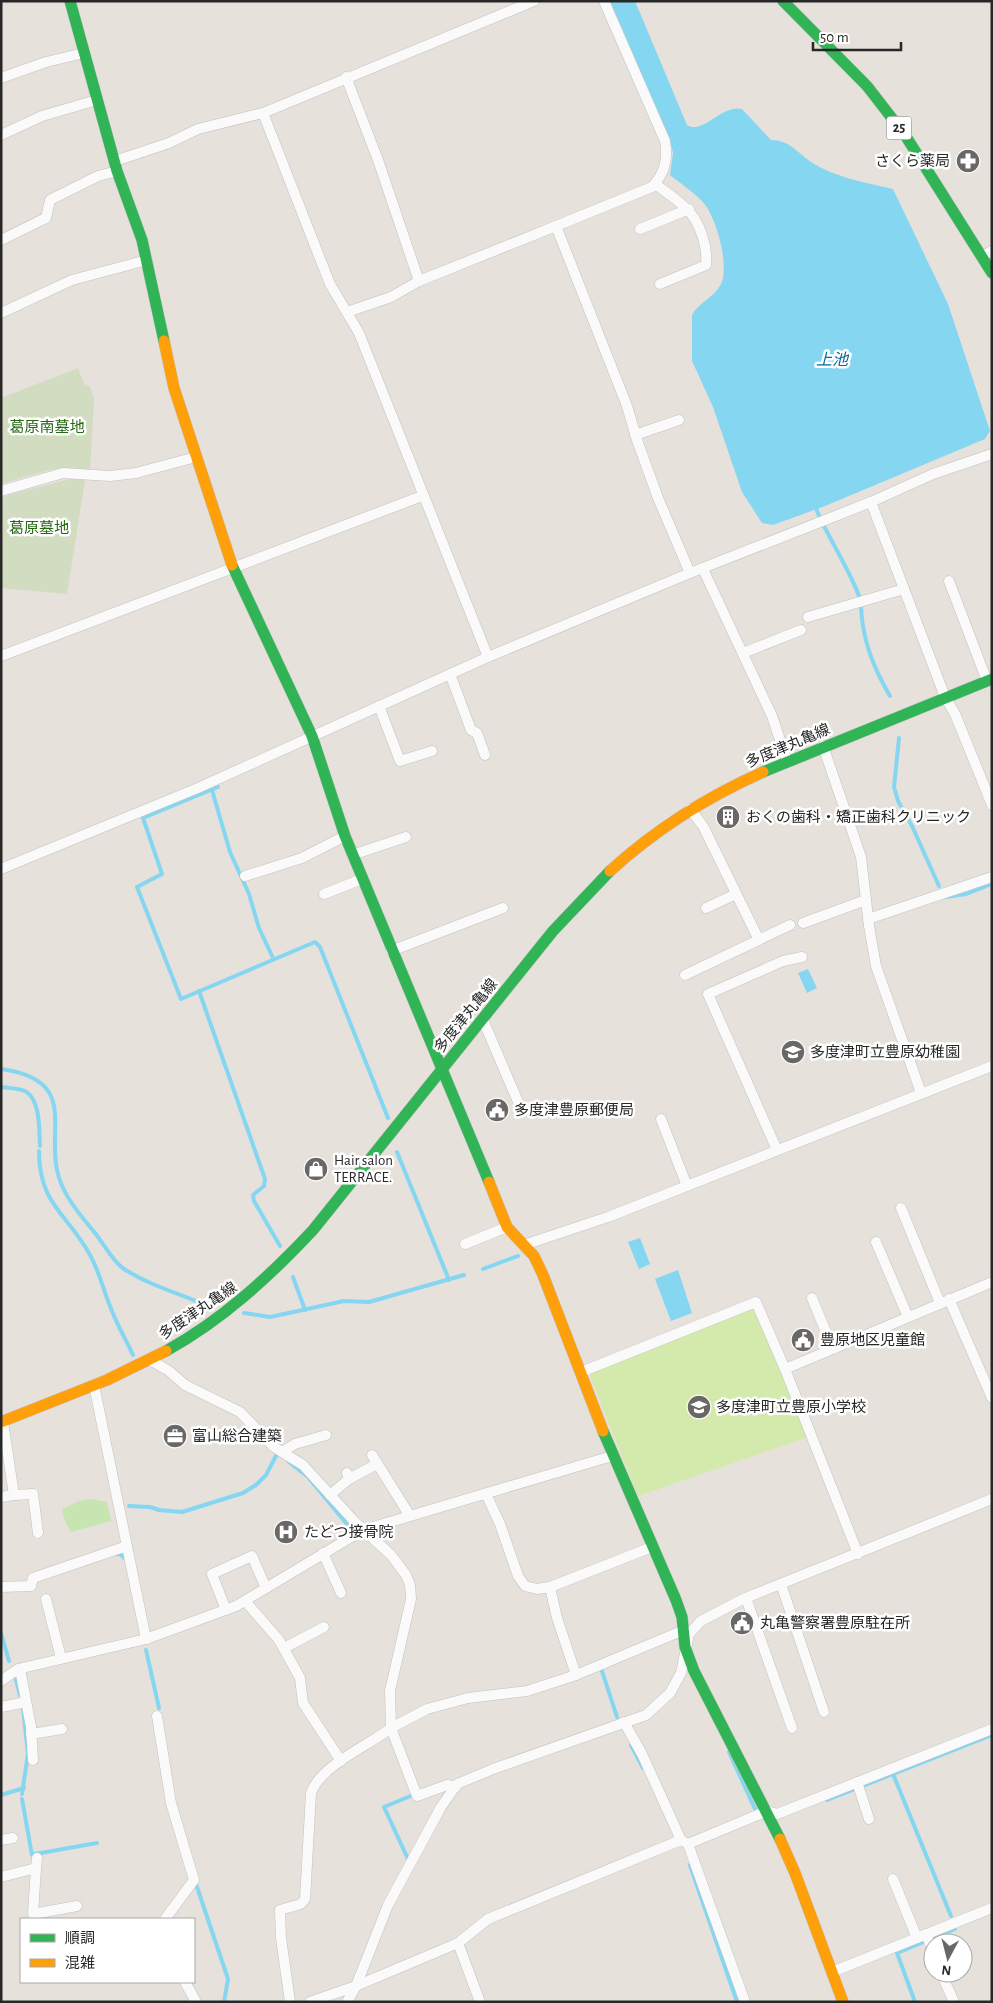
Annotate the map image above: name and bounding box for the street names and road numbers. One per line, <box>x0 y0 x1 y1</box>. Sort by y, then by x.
road number: 25 <box>886 116 912 140</box>
street label: 多度津丸亀線 <box>743 721 832 770</box>
street label: 多度津丸亀線 <box>431 976 500 1056</box>
street label: 多度津丸亀線 <box>156 1279 240 1342</box>

